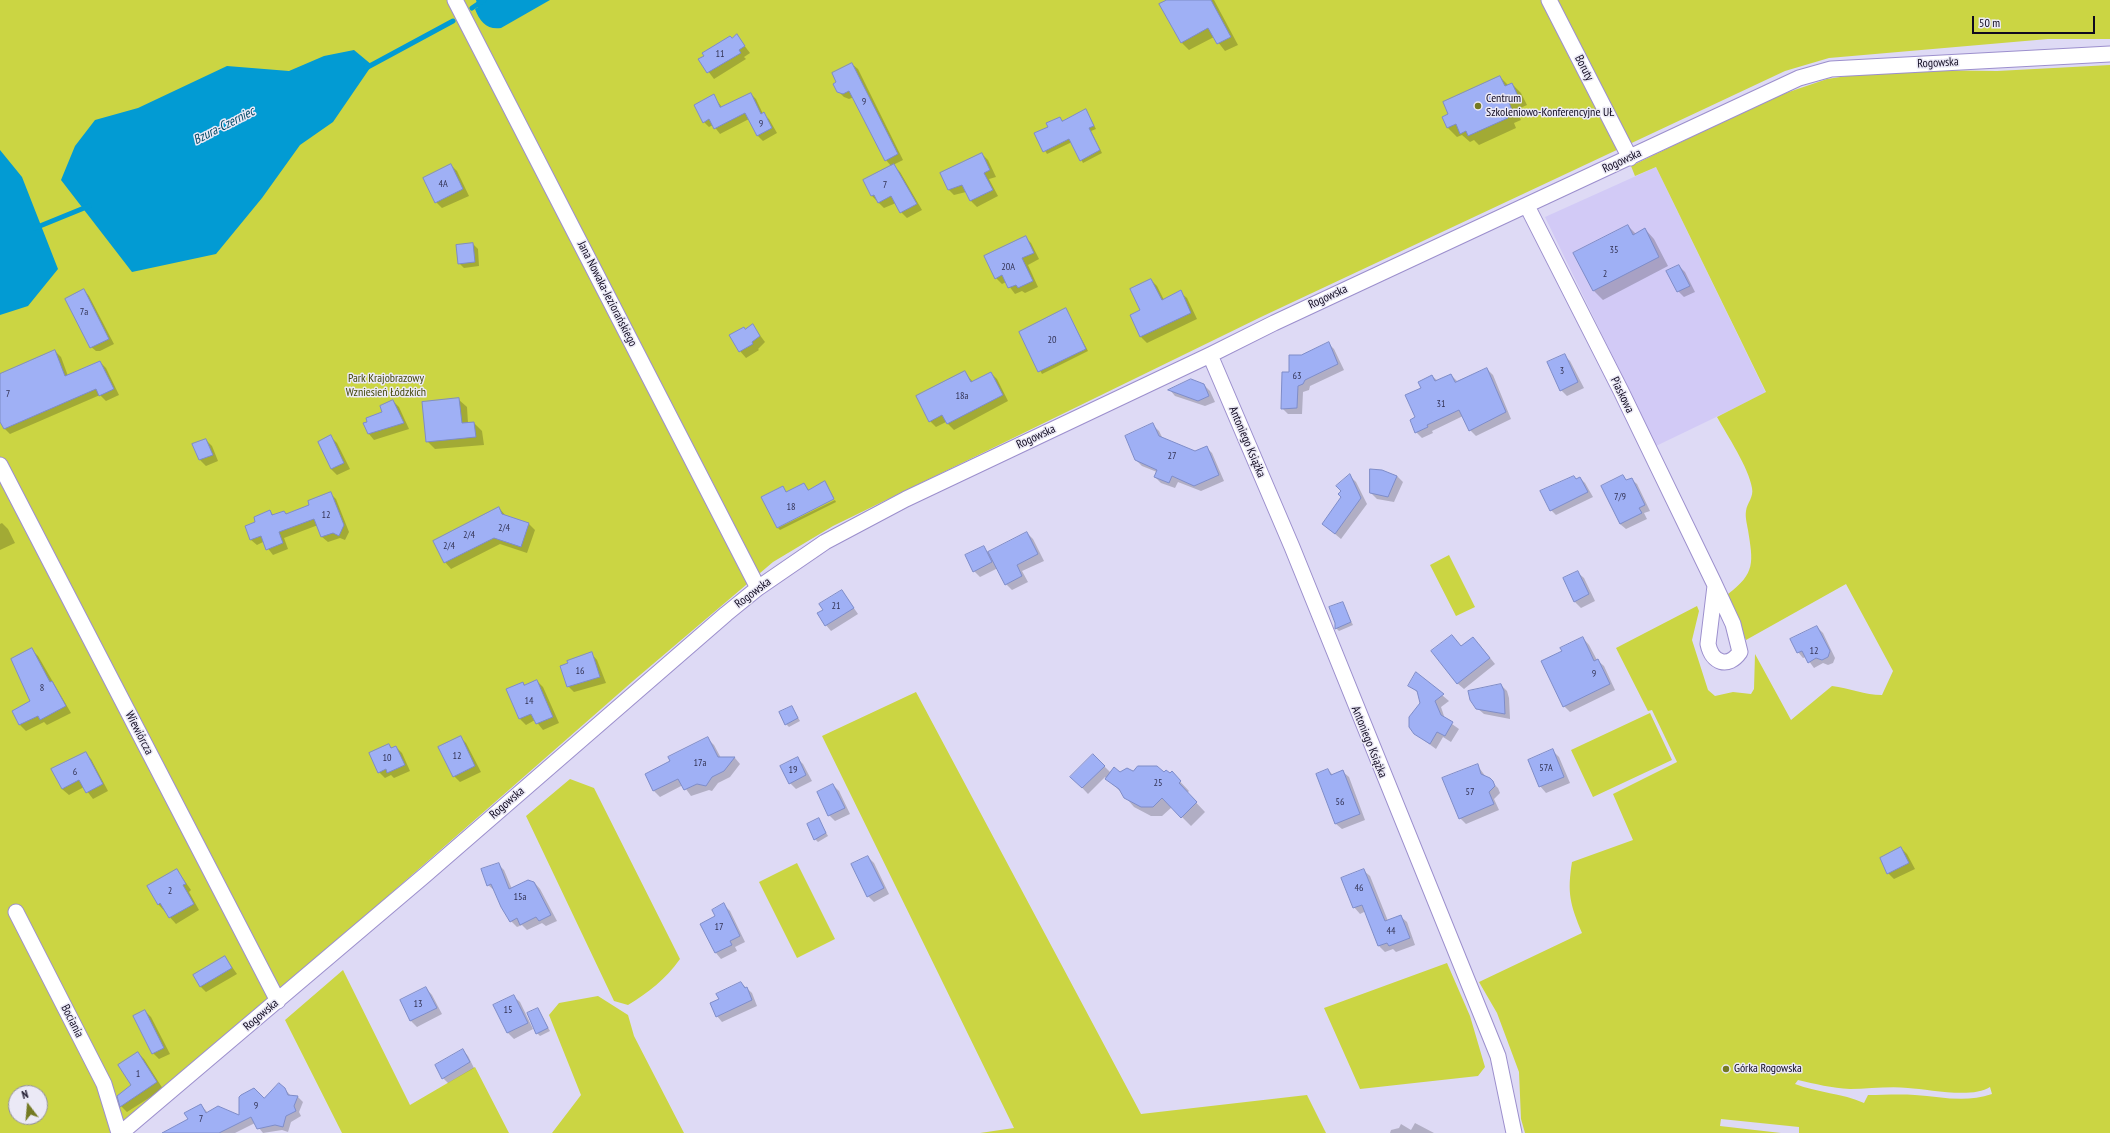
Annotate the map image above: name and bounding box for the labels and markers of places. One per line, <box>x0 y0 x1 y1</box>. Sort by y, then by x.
place label: Centrum Szkoleniowo-Konferencyjne UŁ <box>1486 92 1614 120</box>
marker: Centrum Szkoleniowo-Konferencyjne UŁ <box>1473 101 1483 111</box>
place label: Górka Rogowska <box>1734 1062 1802 1076</box>
marker: Górka Rogowska <box>1721 1064 1731 1074</box>

